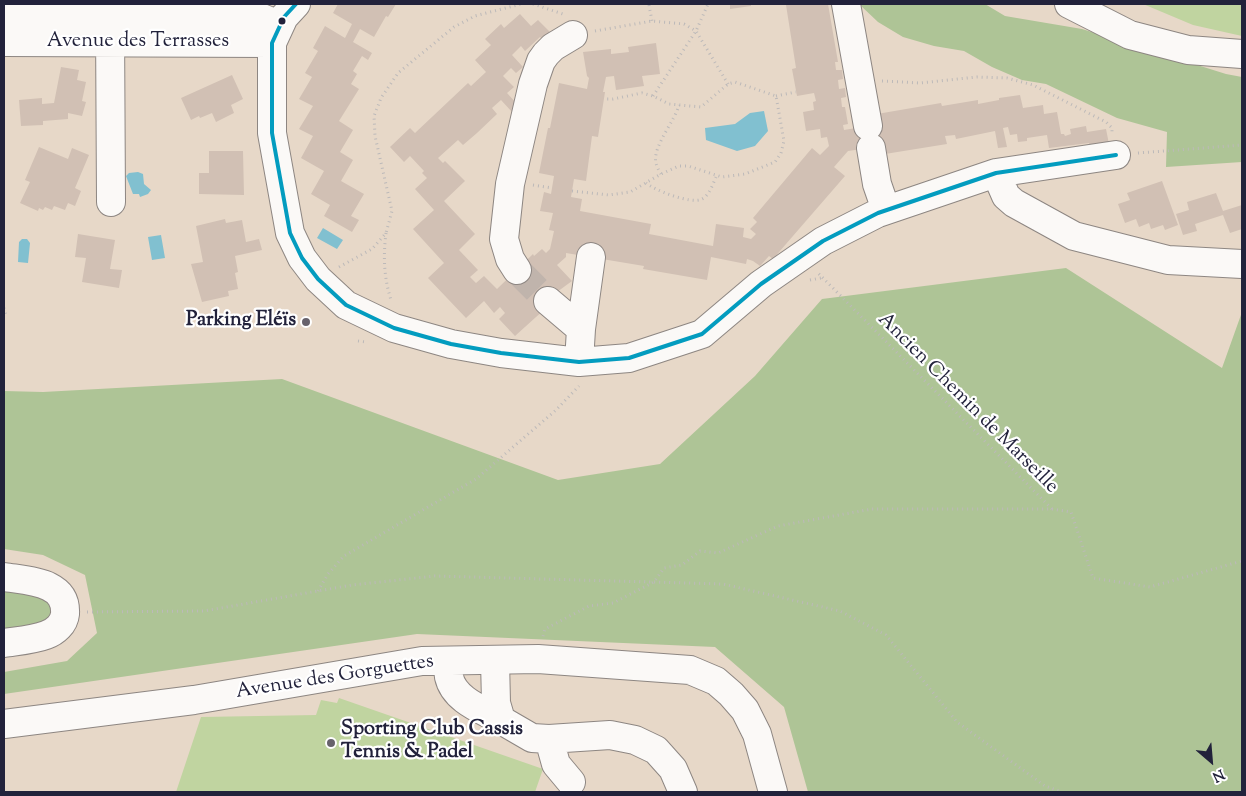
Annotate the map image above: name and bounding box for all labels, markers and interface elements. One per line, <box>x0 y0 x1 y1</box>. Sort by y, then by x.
unlabelled marker <box>277 16 287 26</box>
street label: Avenue des Terrasses <box>47 31 229 55</box>
street label: Ancien Chemin de Marseille <box>872 309 1062 499</box>
place label: Parking Eléïs <box>186 310 296 334</box>
marker: Parking Eléïs <box>300 316 312 328</box>
street label: Avenue des Gorguettes <box>234 651 436 705</box>
place label: Sporting Club Cassis Tennis & Padel <box>341 719 523 766</box>
north arrow <box>1186 736 1236 786</box>
marker: Sporting Club Cassis Tennis & Padel <box>325 737 337 749</box>
text: N <box>1208 763 1227 786</box>

